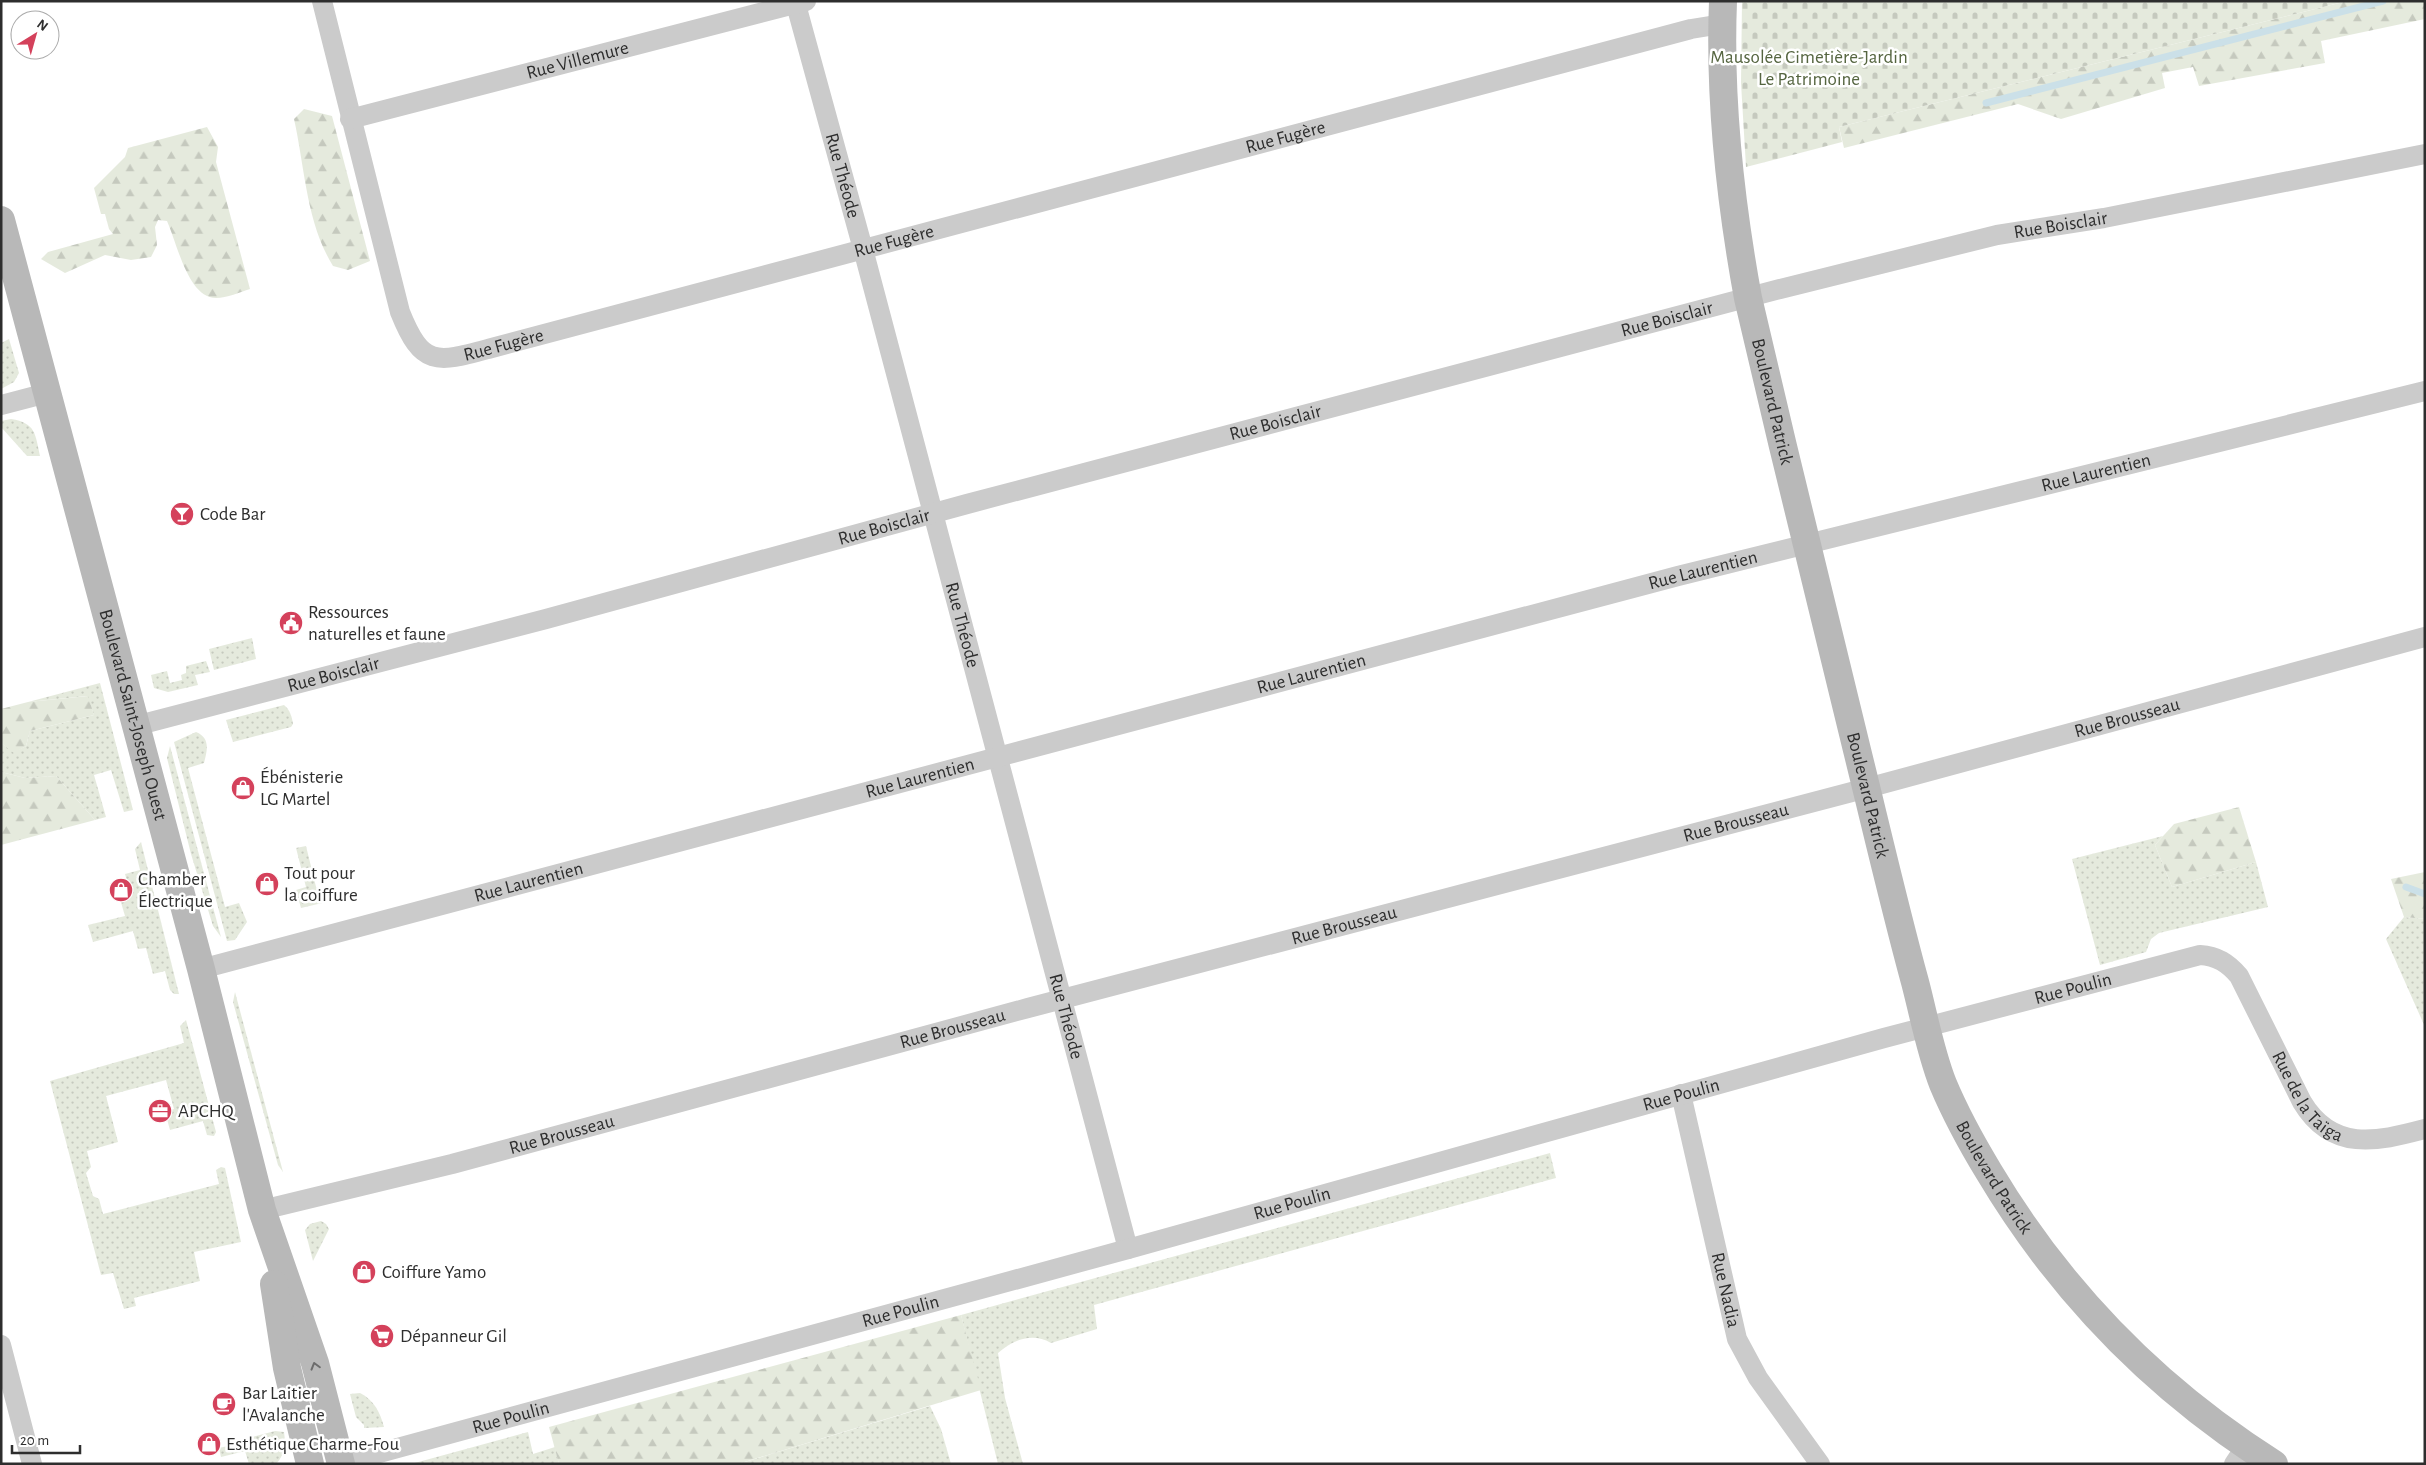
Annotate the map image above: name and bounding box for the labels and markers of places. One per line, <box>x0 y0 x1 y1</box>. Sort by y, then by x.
bar icon: Code Bar <box>169 501 195 527</box>
place label: Code Bar <box>200 505 266 524</box>
place label: Ressources naturelles et faune <box>308 603 446 644</box>
public building icon: Ressources naturelles et faune <box>278 610 304 636</box>
place label: Ébénisterie LG Martel <box>260 766 343 809</box>
shop icon: Ébénisterie LG Martel <box>230 775 256 801</box>
place label: Tout pour la coiffure <box>284 864 358 905</box>
place label: Chamber Électrique <box>138 870 213 911</box>
shop icon: Tout pour la coiffure <box>254 871 280 897</box>
shop icon: Chamber Électrique <box>108 877 134 903</box>
office icon: APCHQ <box>147 1098 173 1124</box>
place label: APCHQ <box>178 1102 235 1121</box>
shop icon: Coiffure Yamo <box>351 1259 377 1285</box>
place label: Coiffure Yamo <box>382 1263 486 1282</box>
supermarket icon: Dépanneur Gil <box>369 1323 395 1349</box>
place label: Dépanneur Gil <box>400 1327 507 1346</box>
place label: Bar Laitier l'Avalanche <box>242 1384 325 1425</box>
cafe icon: Bar Laitier l'Avalanche <box>211 1391 237 1417</box>
shop icon: Esthétique Charme-Fou <box>196 1431 222 1457</box>
place label: Esthétique Charme-Fou <box>226 1435 399 1454</box>

